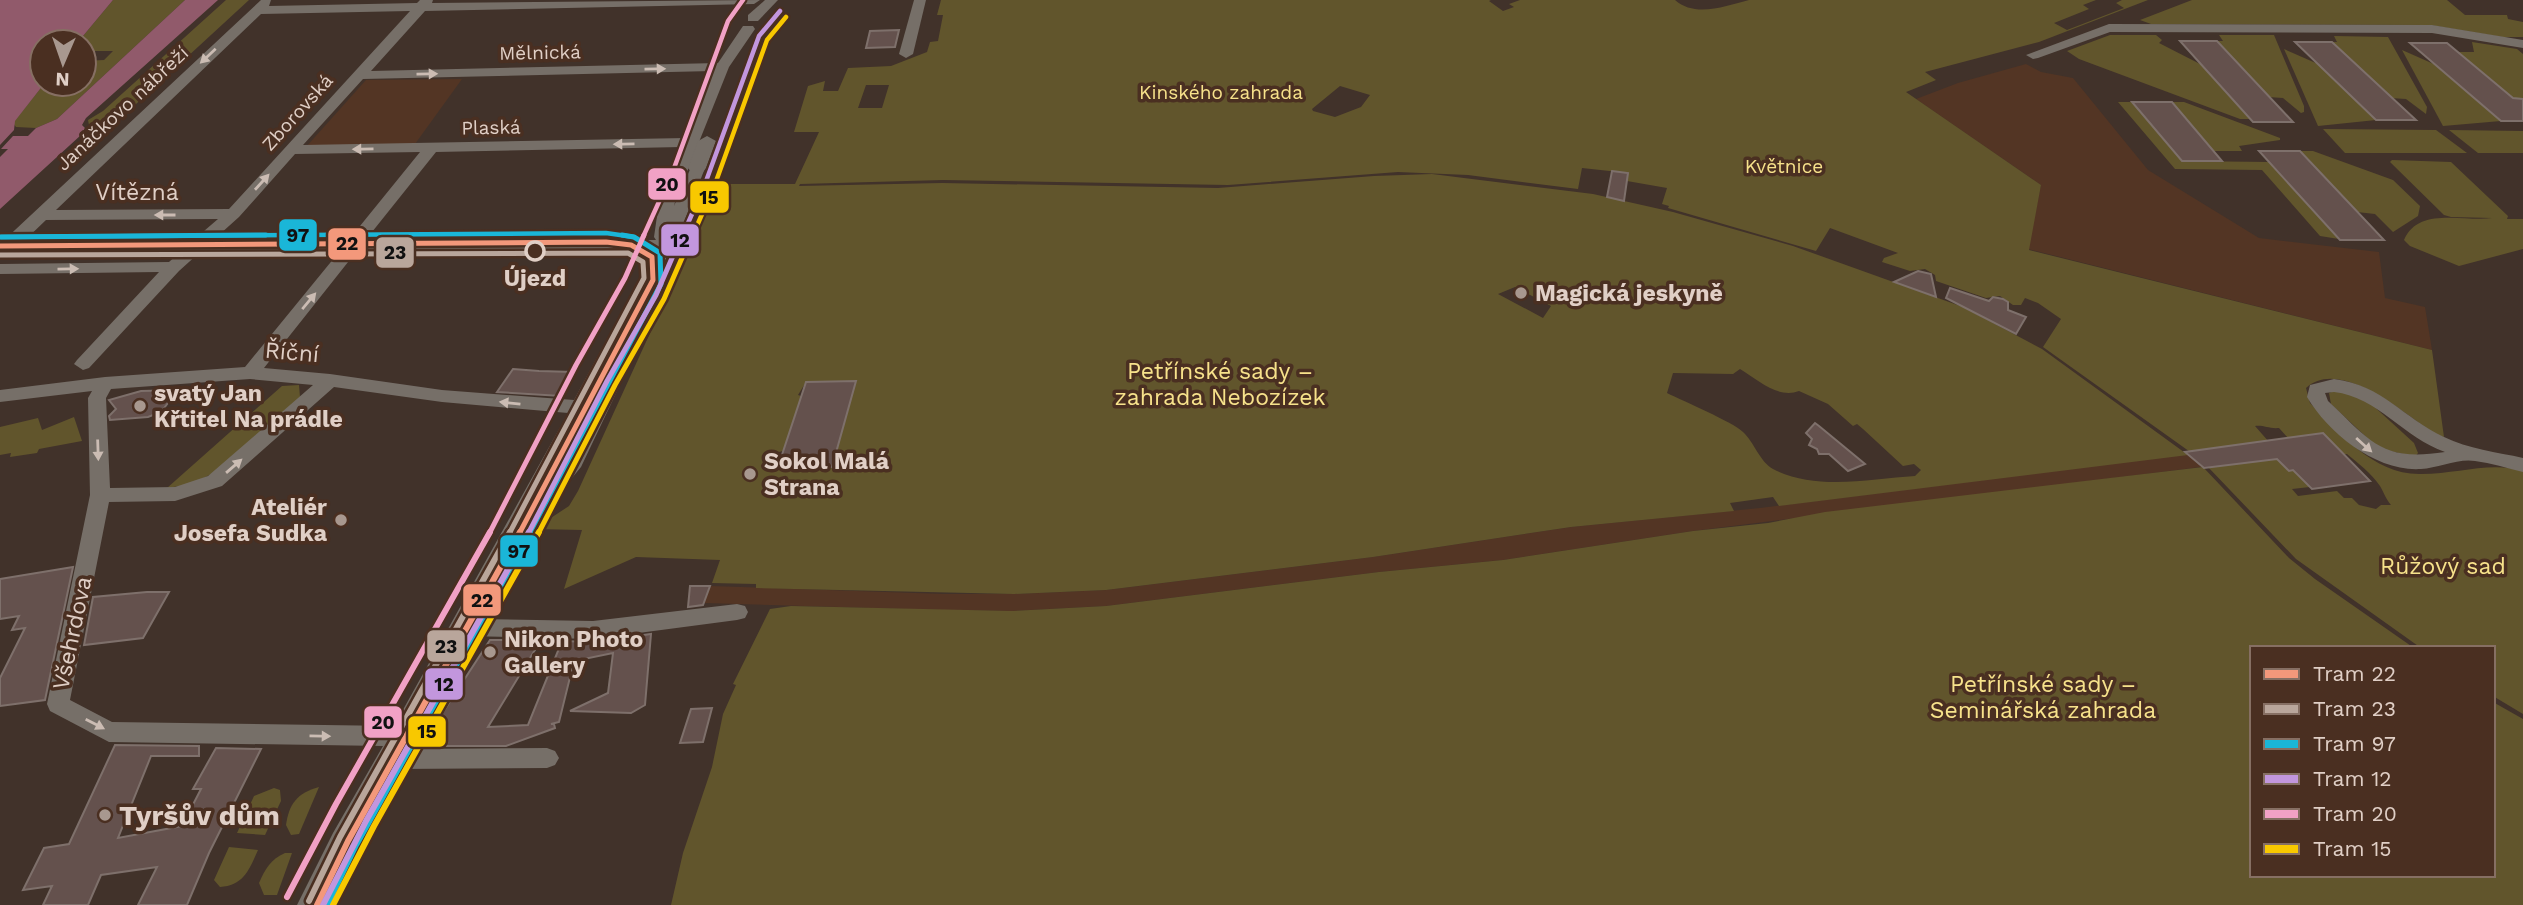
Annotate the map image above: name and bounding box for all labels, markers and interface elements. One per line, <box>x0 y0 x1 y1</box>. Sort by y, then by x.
north arrow <box>28 28 98 98</box>
street label: Mělnická <box>499 40 581 65</box>
street label: Janáčkovo nábřeží <box>52 41 193 175</box>
one-way arrow <box>200 48 217 64</box>
one-way arrow <box>644 63 666 75</box>
text: N <box>55 68 70 91</box>
one-way arrow <box>416 68 438 79</box>
street label: Zborovská <box>257 69 338 155</box>
park label: Kinského zahrada <box>1139 81 1303 104</box>
street label: Plaská <box>461 115 521 140</box>
one-way arrow <box>612 138 634 150</box>
one-way arrow <box>352 143 374 154</box>
park label: Květnice <box>1745 155 1823 178</box>
line badge: 20 <box>647 167 687 201</box>
one-way arrow <box>254 173 270 191</box>
text: 20 <box>655 173 679 196</box>
street label: Vítězná <box>95 179 179 206</box>
line badge: 15 <box>689 180 730 214</box>
text: 15 <box>699 186 719 209</box>
one-way arrow <box>154 209 176 221</box>
line badge: 97 <box>278 218 318 252</box>
line badge: 12 <box>660 223 700 257</box>
text: 97 <box>287 224 309 247</box>
line badge: 22 <box>327 227 367 261</box>
text: 12 <box>670 229 690 252</box>
text: 22 <box>336 232 358 255</box>
line badge: 23 <box>375 236 415 269</box>
text: 23 <box>384 241 406 264</box>
marker: Újezd <box>525 241 545 261</box>
one-way arrow <box>57 263 79 274</box>
place label: Újezd <box>504 265 566 292</box>
place label: Magická jeskyně <box>1535 280 1723 307</box>
marker: Magická jeskyně <box>1513 285 1529 301</box>
one-way arrow <box>301 293 316 310</box>
street label: Říční <box>264 337 320 368</box>
park label: Petřínské sady – zahrada Nebozízek <box>1114 358 1326 411</box>
place label: svatý Jan Křtitel Na prádle <box>154 380 343 433</box>
one-way arrow <box>499 397 521 408</box>
marker: svatý Jan Křtitel Na prádle <box>132 398 148 414</box>
one-way arrow <box>2355 436 2372 452</box>
one-way arrow <box>92 439 104 461</box>
place label: Sokol Malá Strana <box>764 448 890 501</box>
one-way arrow <box>225 458 243 474</box>
marker: Sokol Malá Strana <box>742 466 758 482</box>
place label: Ateliér Josefa Sudka <box>174 494 328 547</box>
marker: Ateliér Josefa Sudka <box>333 512 349 528</box>
line badge: 97 <box>499 534 539 568</box>
text: 97 <box>508 540 530 563</box>
park label: Růžový sad <box>2380 553 2506 580</box>
street label: Všehrdova <box>47 574 98 692</box>
line badge: 22 <box>462 583 502 617</box>
text: 22 <box>471 589 493 612</box>
place label: Nikon Photo Gallery <box>504 626 643 679</box>
line badge: 23 <box>426 629 466 663</box>
text: 23 <box>435 635 457 658</box>
marker: Nikon Photo Gallery <box>482 644 498 660</box>
legend <box>2250 646 2495 877</box>
text: Tram 22 <box>2313 661 2396 686</box>
line badge: 12 <box>424 667 464 701</box>
park label: Petřínské sady – Seminářská zahrada <box>1930 671 2156 724</box>
text: 12 <box>434 673 454 696</box>
text: Tram 23 <box>2313 696 2396 721</box>
line badge: 20 <box>363 705 403 739</box>
text: 20 <box>371 711 395 734</box>
line badge: 15 <box>407 715 447 748</box>
one-way arrow <box>85 719 105 730</box>
text: 15 <box>417 720 437 743</box>
one-way arrow <box>310 730 332 742</box>
text: Tram 97 <box>2313 731 2396 756</box>
text: Tram 12 <box>2313 766 2392 791</box>
place label: Tyršův dům <box>119 799 280 832</box>
text: Tram 20 <box>2313 801 2397 826</box>
marker: Tyršův dům <box>97 807 113 823</box>
text: Tram 15 <box>2313 836 2392 861</box>

